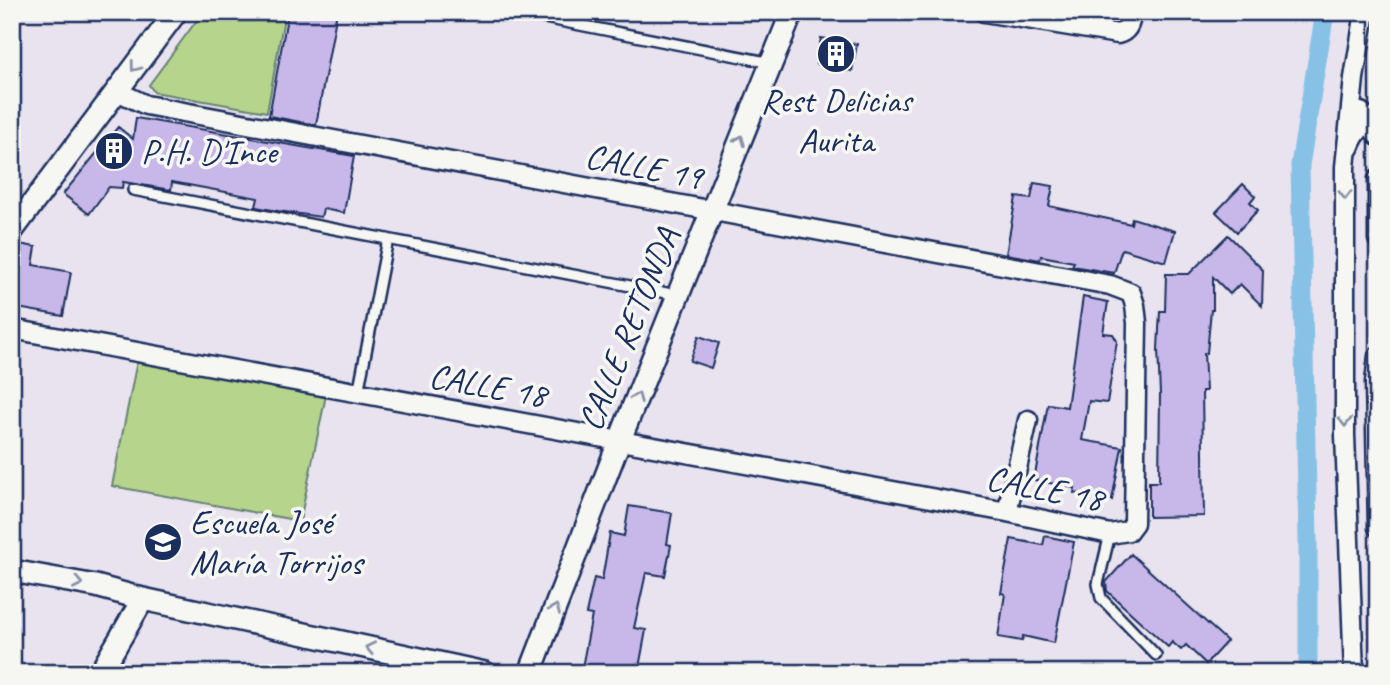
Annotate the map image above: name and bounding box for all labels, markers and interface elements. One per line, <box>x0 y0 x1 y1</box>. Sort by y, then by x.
building icon: Rest Delicias Aurita <box>815 33 857 75</box>
one-way arrow <box>131 59 143 72</box>
place label: Rest Delicias Aurita <box>761 78 914 163</box>
place label: P.H. D'Ince <box>141 129 279 174</box>
building icon: P.H. D'Ince <box>93 130 135 172</box>
street label: CALLE 19 <box>582 133 709 200</box>
one-way arrow <box>732 135 746 147</box>
one-way arrow <box>1337 190 1353 200</box>
street label: CALLE RETONDA <box>567 220 690 437</box>
street label: CALLE 18 <box>426 353 553 418</box>
one-way arrow <box>629 392 643 404</box>
one-way arrow <box>1337 417 1353 428</box>
street label: CALLE 18 <box>983 455 1110 522</box>
place label: Escuela José María Torrijos <box>190 500 365 585</box>
school or university icon: Escuela José María Torrijos <box>142 521 184 563</box>
one-way arrow <box>72 575 84 590</box>
one-way arrow <box>547 603 561 616</box>
one-way arrow <box>364 642 376 657</box>

